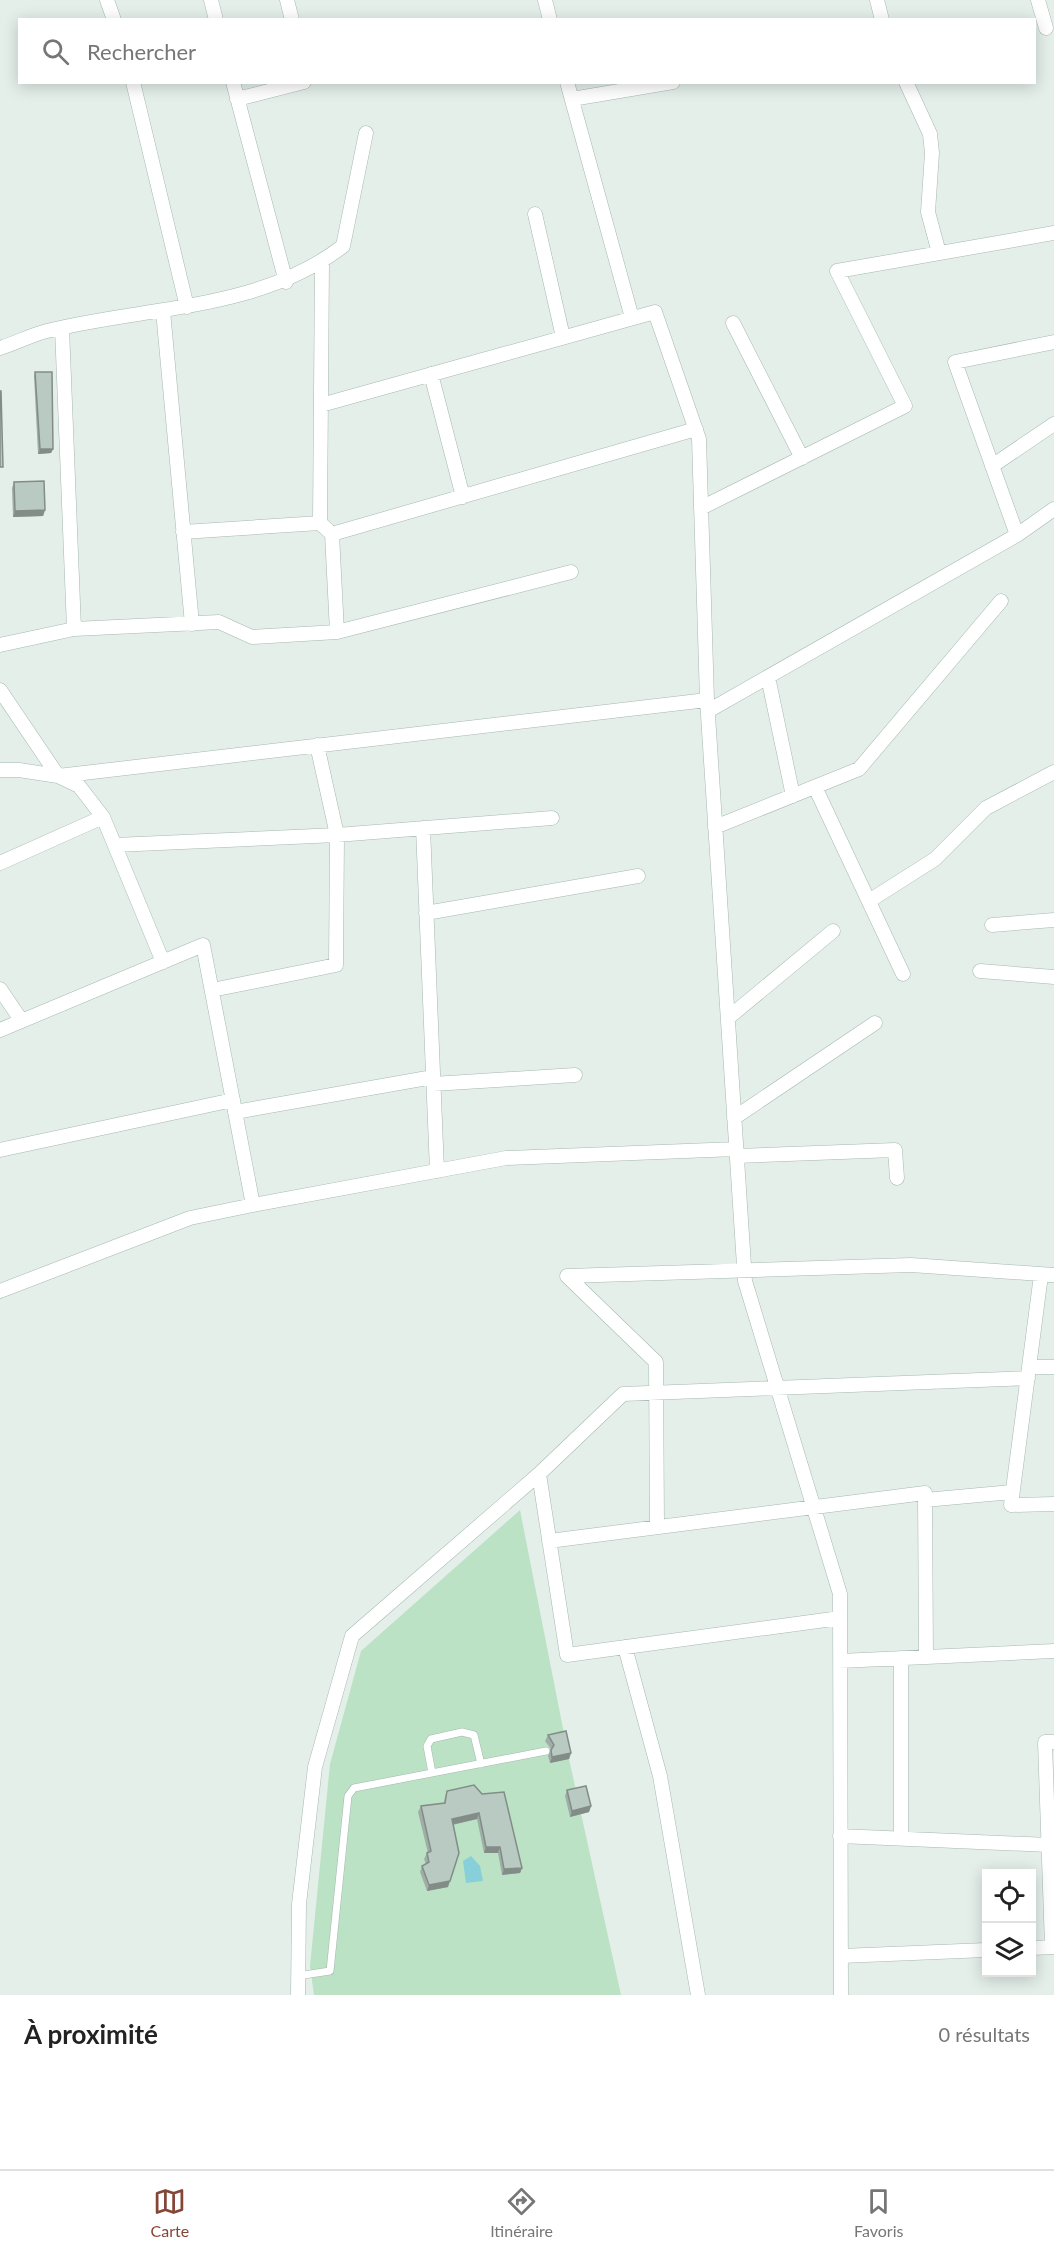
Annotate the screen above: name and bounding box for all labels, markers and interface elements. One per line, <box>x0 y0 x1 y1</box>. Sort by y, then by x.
search box <box>18 18 1036 84</box>
icon: search <box>39 35 72 68</box>
text: Rechercher <box>87 38 196 65</box>
map controls <box>982 1869 1036 1977</box>
button: locate <box>982 1869 1036 1923</box>
button: layers <box>982 1923 1036 1977</box>
text: À proximité <box>24 2018 158 2050</box>
text: 0 résultats <box>939 2022 1030 2046</box>
tab: Carte <box>151 2185 189 2240</box>
tab: Itinéraire <box>490 2185 553 2240</box>
tab: Favoris <box>854 2185 903 2240</box>

